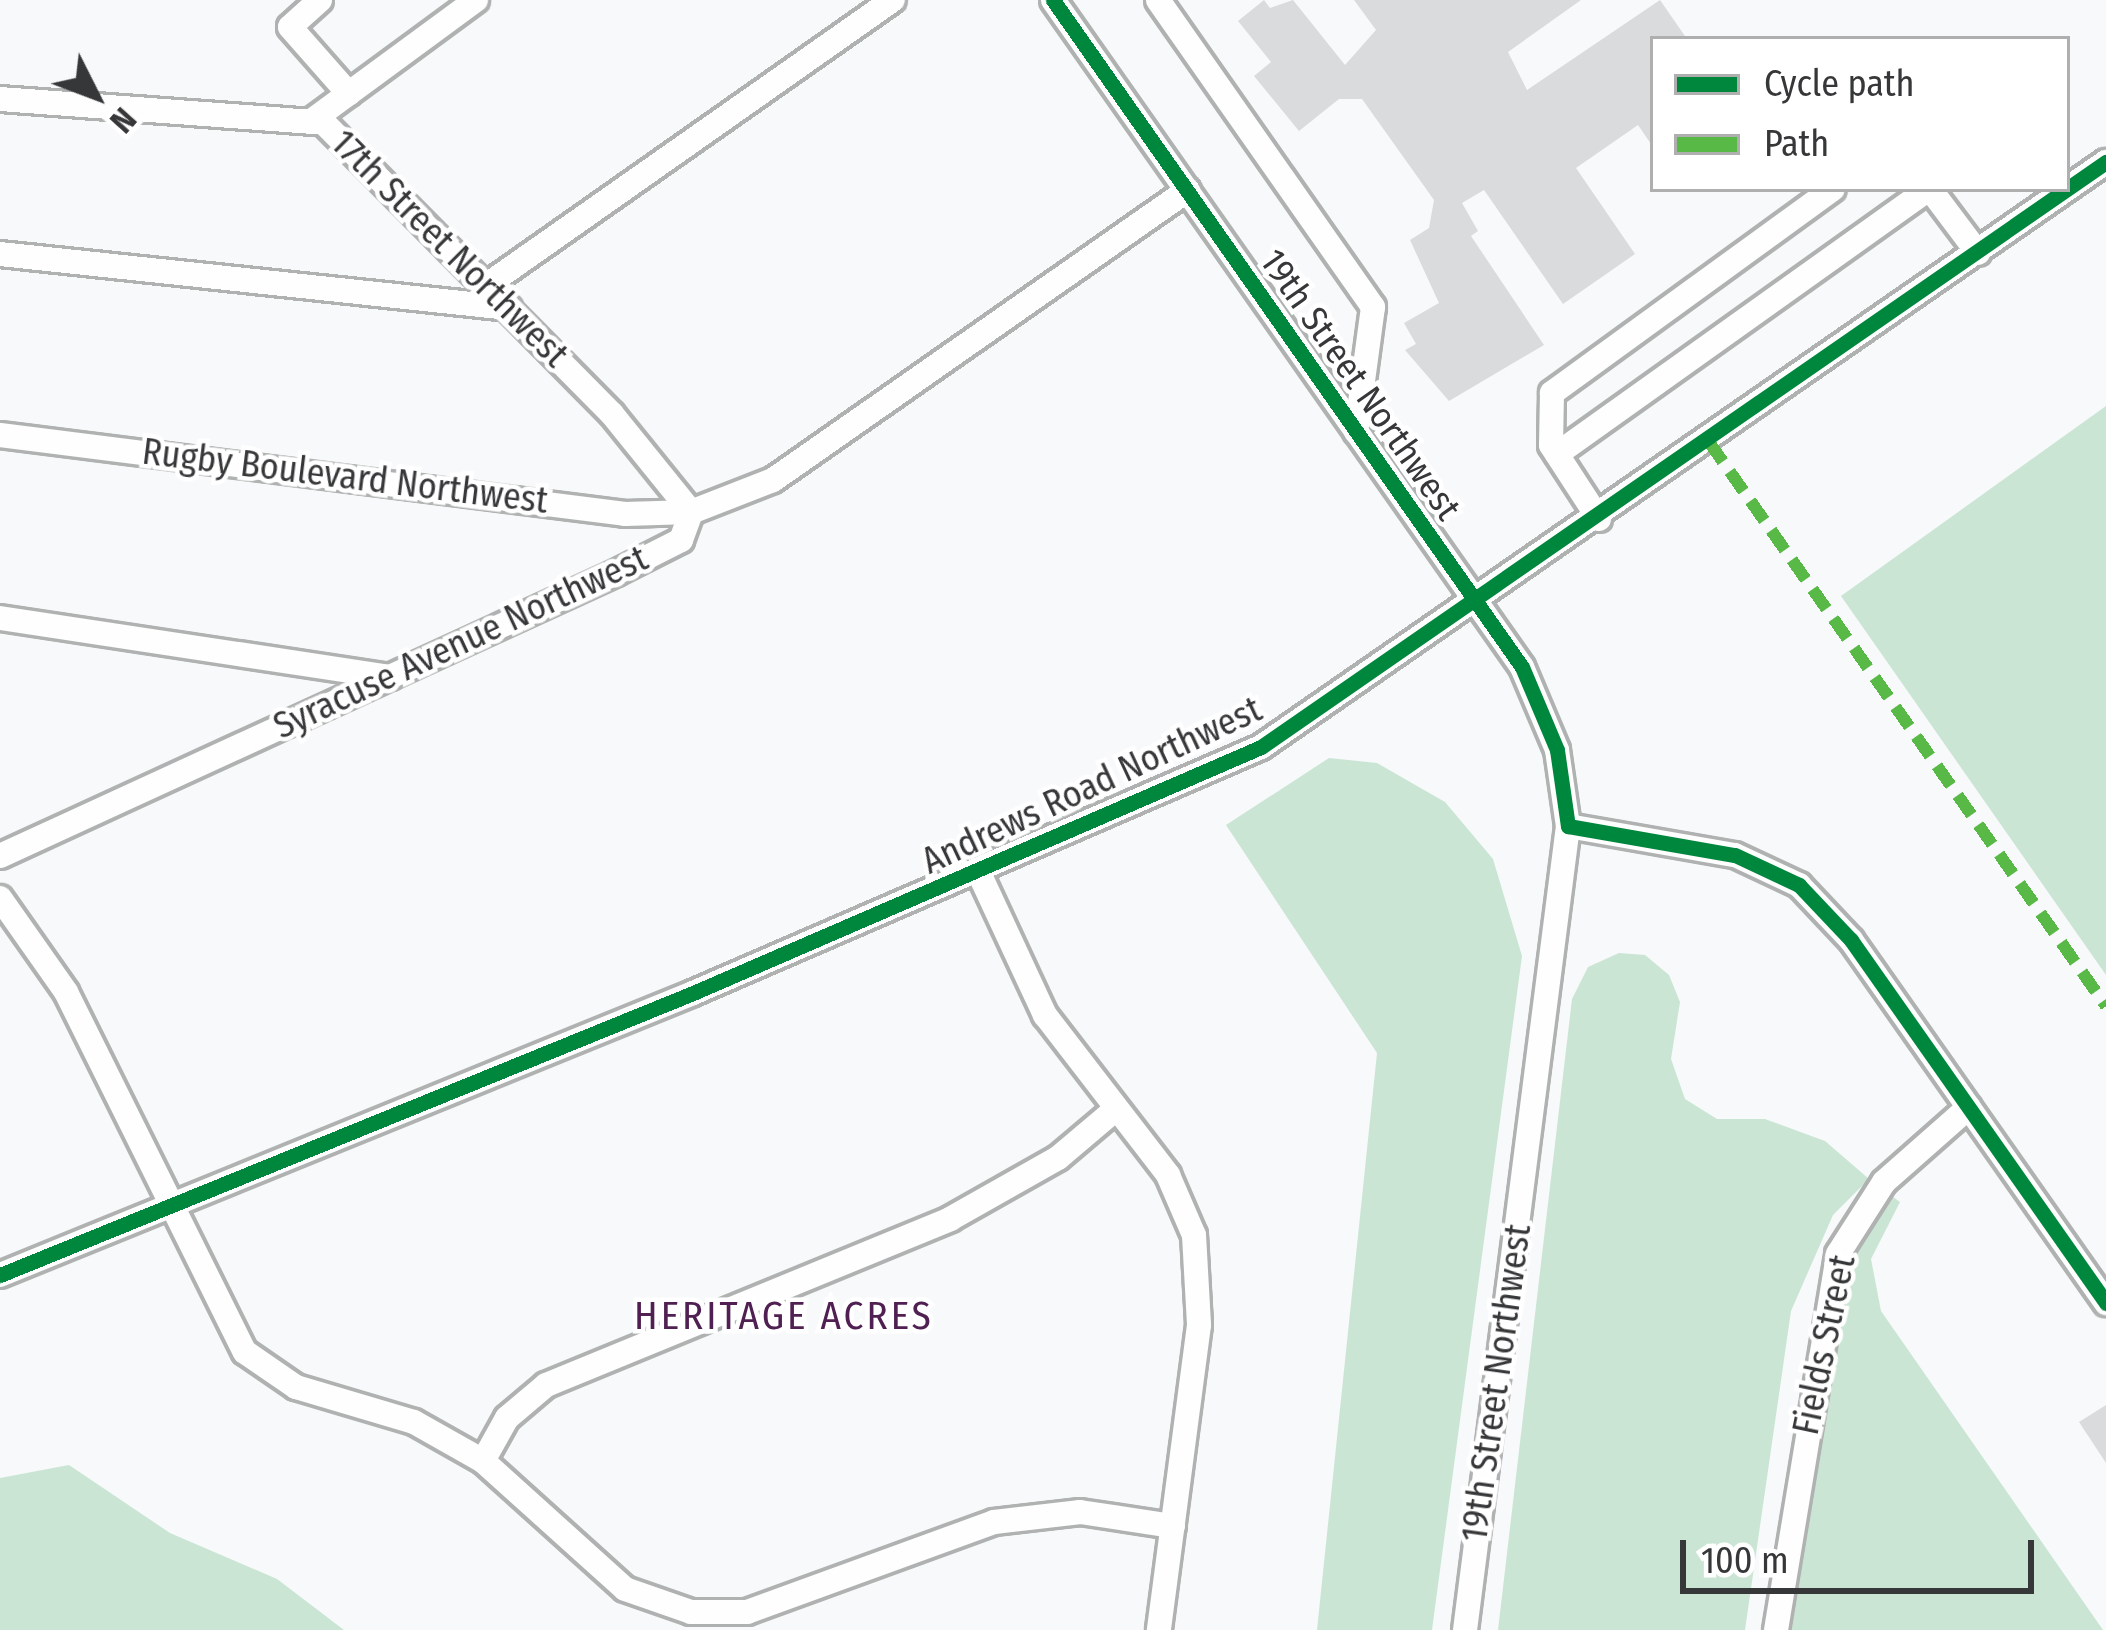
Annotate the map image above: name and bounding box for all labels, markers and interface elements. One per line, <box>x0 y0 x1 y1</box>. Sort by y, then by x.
north arrow <box>36 36 156 156</box>
legend <box>1650 36 2070 192</box>
text: Cycle path <box>1764 62 1915 106</box>
text: N <box>101 99 144 141</box>
street label: 17th Street Northwest <box>322 122 576 376</box>
text: Path <box>1764 122 1829 166</box>
street label: 19th Street Northwest <box>1250 241 1470 529</box>
street label: Rugby Boulevard Northwest <box>140 431 550 523</box>
street label: Syracuse Avenue Northwest <box>267 537 655 749</box>
street label: Andrews Road Northwest <box>915 688 1269 884</box>
street label: 19th Street Northwest <box>1453 1221 1541 1545</box>
street label: Fields Street <box>1785 1251 1865 1439</box>
district label: HERITAGE ACRES <box>634 1293 934 1339</box>
scale bar <box>1686 1516 2040 1590</box>
text: 100 m <box>1701 1539 1789 1583</box>

